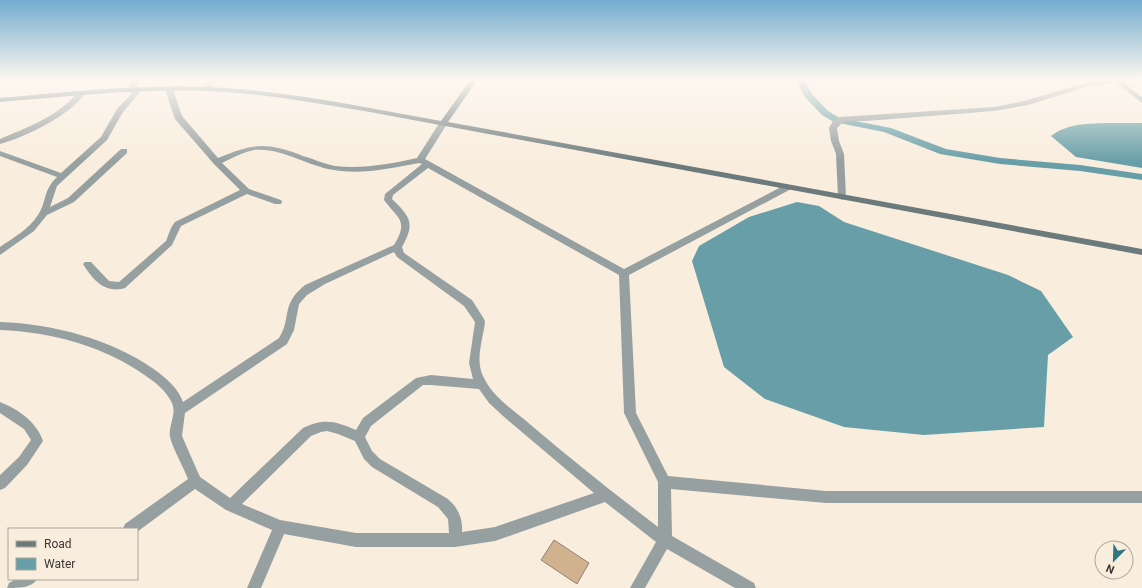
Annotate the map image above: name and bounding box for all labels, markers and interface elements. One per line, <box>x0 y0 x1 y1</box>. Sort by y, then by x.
legend <box>8 528 138 580</box>
text: Road <box>44 537 72 551</box>
north arrow <box>1094 540 1134 580</box>
text: Water <box>44 557 75 571</box>
text: N <box>1104 561 1116 576</box>

